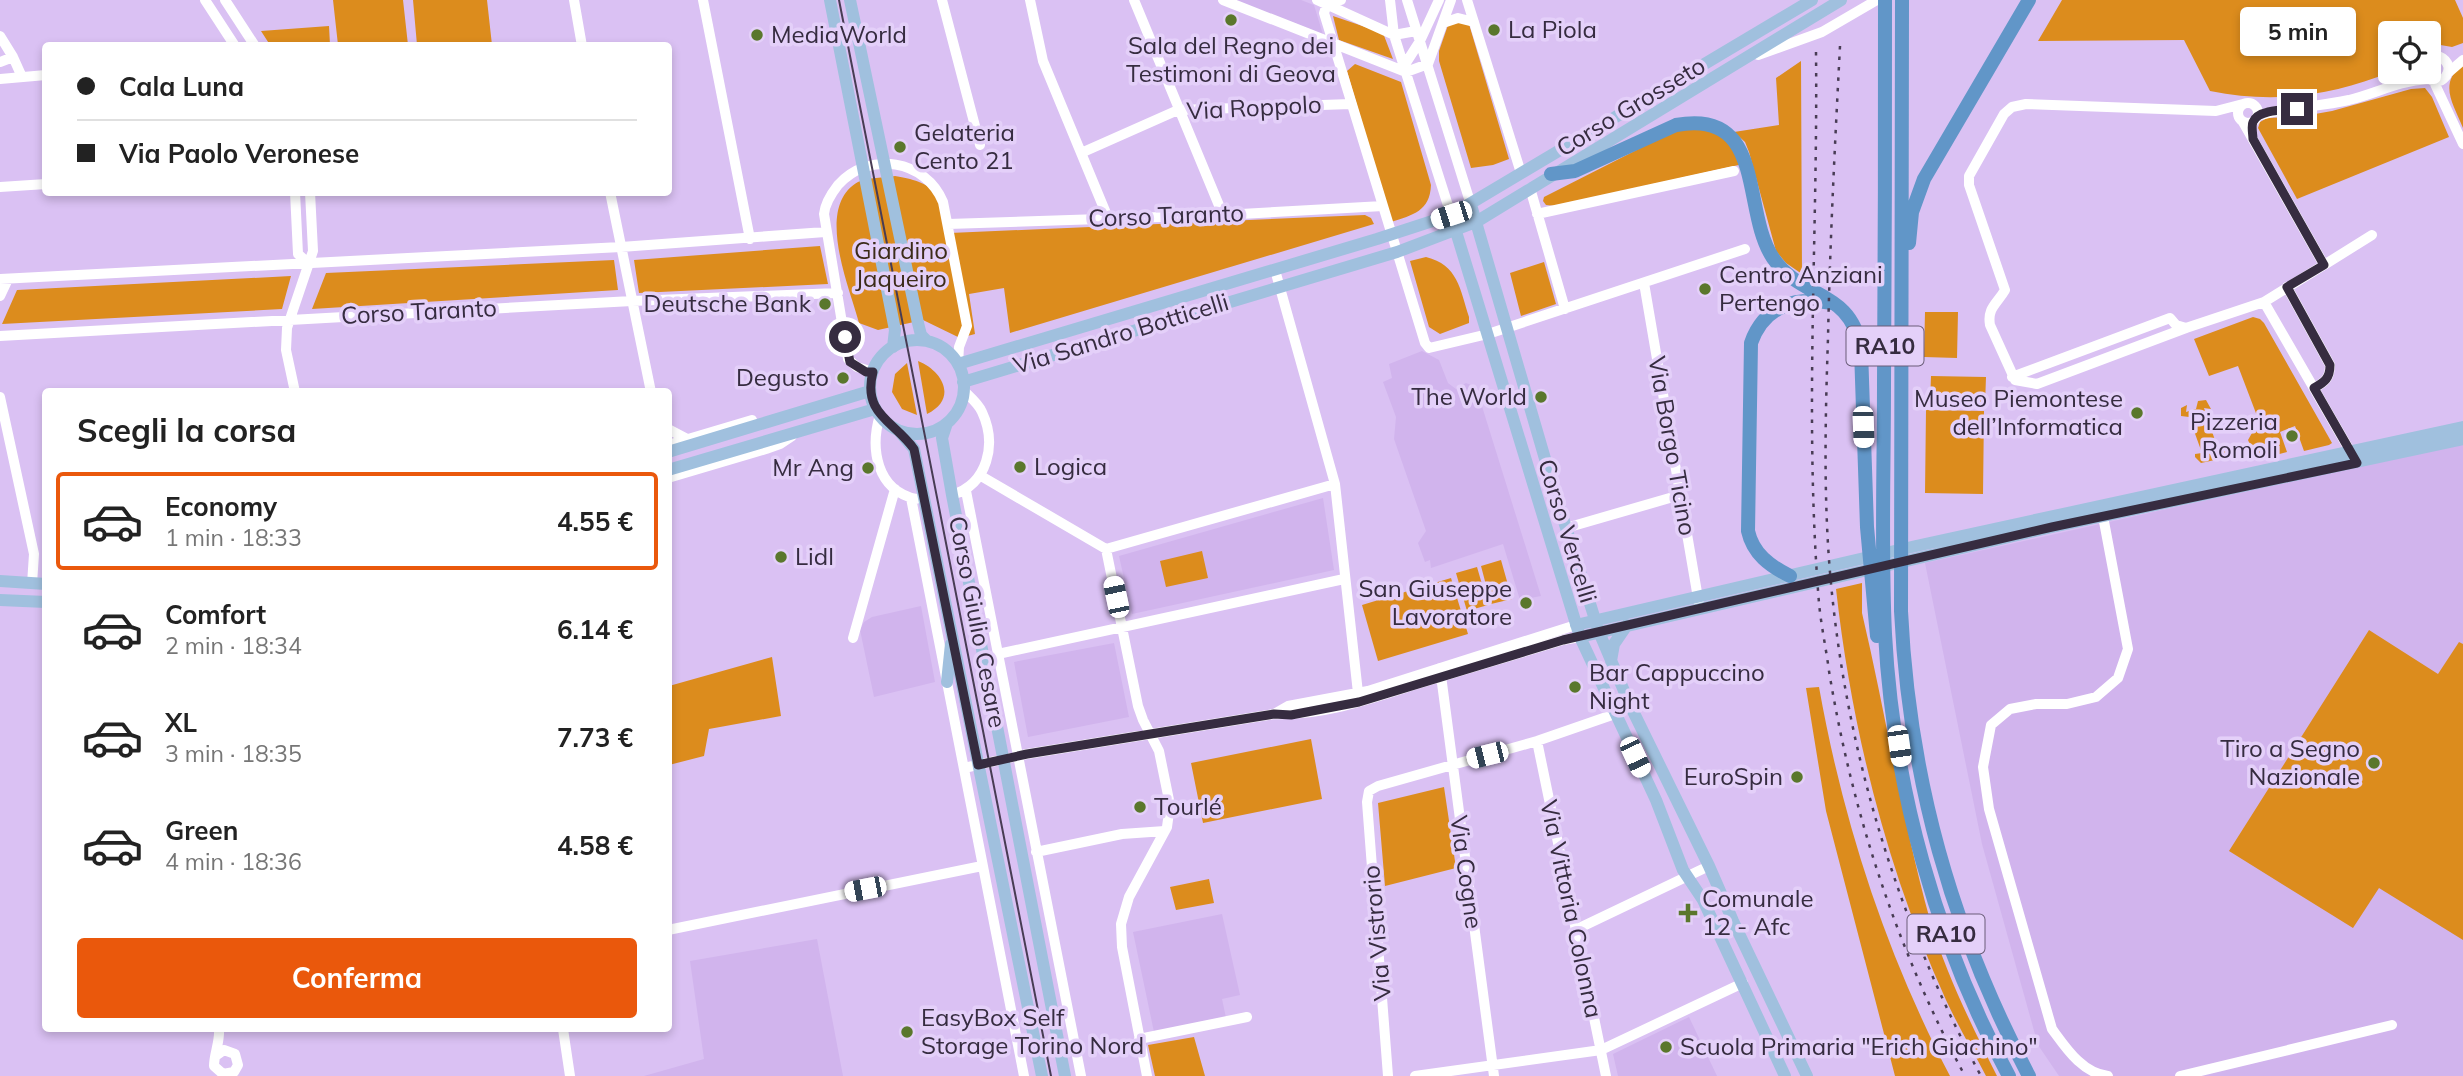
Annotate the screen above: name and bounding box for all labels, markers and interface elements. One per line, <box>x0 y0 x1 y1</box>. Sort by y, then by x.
callout: 5 min <box>2239 7 2355 56</box>
marker: Sala del Regno dei Testimoni di Geova <box>1223 12 1239 28</box>
place label: La Piola <box>1508 14 1597 44</box>
text: 5 min <box>2268 17 2328 46</box>
place label: MediaWorld <box>771 19 907 49</box>
map controls <box>2378 21 2441 84</box>
button: locate <box>2378 21 2441 84</box>
marker: La Piola <box>1486 22 1502 38</box>
marker: MediaWorld <box>749 27 765 43</box>
place label: Sala del Regno dei Testimoni di Geova <box>1126 30 1336 88</box>
street label: Corso Grosseto <box>1551 50 1710 162</box>
text: Cala Luna <box>119 70 244 103</box>
street label: Via Roppolo <box>1186 88 1322 126</box>
route end <box>2281 93 2313 125</box>
place label: Gelateria Cento 21 <box>914 117 1015 175</box>
text: Via Paolo Veronese <box>119 137 359 170</box>
marker: Gelateria Cento 21 <box>892 139 908 155</box>
street label: Corso Taranto <box>1088 197 1244 233</box>
car <box>1428 199 1475 231</box>
park label: Giardino Jaqueiro <box>854 235 948 293</box>
place label: Centro Anziani Pertengo <box>1719 259 1883 317</box>
marker: Centro Anziani Pertengo <box>1697 281 1713 297</box>
street label: Via Sandro Botticelli <box>1009 286 1232 380</box>
place label: Deutsche Bank <box>643 288 812 318</box>
street label: Corso Taranto <box>340 292 498 330</box>
marker: Deutsche Bank <box>817 296 833 312</box>
route start <box>829 321 861 353</box>
road number: RA10 <box>1846 326 1924 366</box>
street label: Via Borgo Ticino <box>1642 354 1704 538</box>
place label: Degusto <box>736 362 829 392</box>
marker: Degusto <box>835 370 851 386</box>
place label: The World <box>1411 381 1527 411</box>
place label: Museo Piemontese dell’Informatica <box>1914 383 2123 441</box>
marker: The World <box>1533 389 1549 405</box>
marker: Museo Piemontese dell’Informatica <box>2129 405 2145 421</box>
car <box>1852 406 1875 448</box>
place label: Pizzeria Romoli <box>2190 406 2278 464</box>
text: Scegli la corsa <box>77 410 296 450</box>
marker: Pizzeria Romoli <box>2284 428 2300 444</box>
place label: Logica <box>1034 451 1107 481</box>
place label: Mr Ang <box>772 452 854 482</box>
street label: Corso Vercelli <box>1532 455 1604 606</box>
marker: Logica <box>1012 459 1028 475</box>
marker: Mr Ang <box>860 460 876 476</box>
icon: car <box>81 490 144 553</box>
text: Economy <box>165 490 277 523</box>
text: 4.55 € <box>557 505 633 538</box>
street label: Corso Giulio Cesare <box>943 514 1013 730</box>
text: 1 min · 18:33 <box>165 523 302 552</box>
place label: Lidl <box>795 541 834 571</box>
marker: Lidl <box>773 549 789 565</box>
place label: San Giuseppe Lavoratore <box>1358 573 1512 631</box>
car <box>1102 574 1131 620</box>
marker: San Giuseppe Lavoratore <box>1518 595 1534 611</box>
icon: car <box>81 598 144 661</box>
text: Comfort <box>165 598 266 631</box>
text: 6.14 € <box>557 613 633 646</box>
text: 2 min · 18:34 <box>165 631 302 660</box>
place label: Bar Cappuccino Night <box>1589 657 1765 715</box>
marker: Bar Cappuccino Night <box>1567 679 1583 695</box>
icon: car <box>81 706 144 769</box>
text: XL <box>165 706 197 739</box>
text: 7.73 € <box>557 721 633 754</box>
car <box>1886 724 1913 768</box>
place label: Tiro a Segno Nazionale <box>2220 733 2360 791</box>
car <box>1617 734 1654 780</box>
text: 3 min · 18:35 <box>165 739 302 768</box>
car <box>1465 740 1510 770</box>
marker: Tiro a Segno Nazionale <box>2366 755 2382 771</box>
place label: EuroSpin <box>1684 761 1783 791</box>
marker: EuroSpin <box>1789 769 1805 785</box>
place label: Tourlé <box>1154 791 1222 821</box>
street label: Via Vittoria Colonna <box>1534 797 1610 1020</box>
marker: Tourlé <box>1132 799 1148 815</box>
street label: Via Cogne <box>1444 813 1490 930</box>
icon: car <box>81 814 144 877</box>
text: Green <box>165 814 238 847</box>
text: 4.58 € <box>557 829 633 862</box>
text: 4 min · 18:36 <box>165 847 302 876</box>
street label: Via Vistrorio <box>1355 864 1397 1002</box>
car <box>843 875 888 903</box>
place label: Comunale 12 - Afc <box>1702 883 1813 941</box>
marker: Comunale 12 - Afc <box>1680 905 1696 921</box>
road number: RA10 <box>1908 914 1984 953</box>
button: Conferma <box>77 938 637 1018</box>
place label: EasyBox Self Storage Torino Nord <box>921 1002 1144 1060</box>
marker: EasyBox Self Storage Torino Nord <box>899 1024 915 1040</box>
place label: Scuola Primaria "Erich Giachino" <box>1680 1031 2038 1061</box>
marker: Scuola Primaria "Erich Giachino" <box>1658 1039 1674 1055</box>

